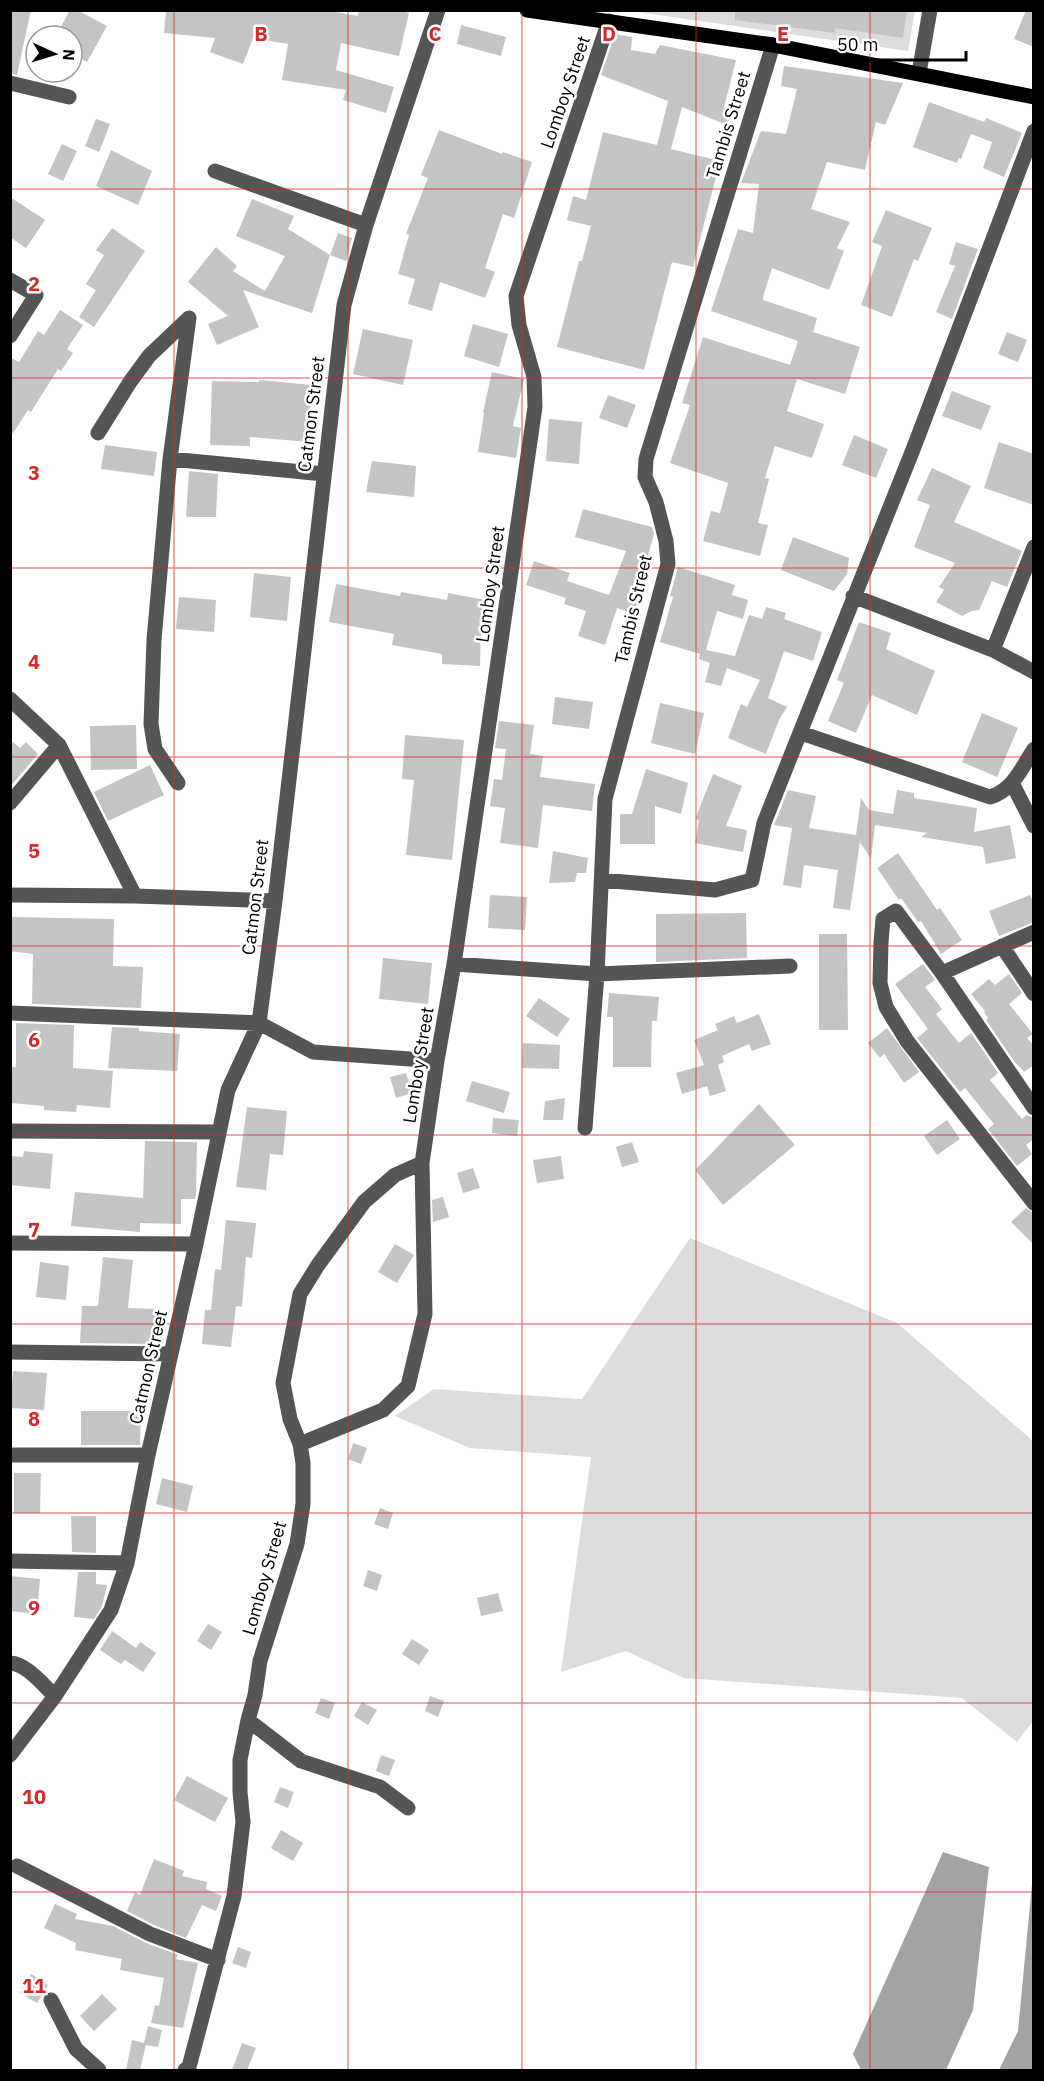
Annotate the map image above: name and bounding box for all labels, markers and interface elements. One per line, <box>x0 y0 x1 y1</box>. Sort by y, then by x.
text: B <box>254 20 268 47</box>
text: C <box>428 20 442 47</box>
text: D <box>602 20 616 47</box>
text: E <box>777 20 789 47</box>
north arrow <box>24 24 84 84</box>
scale bar <box>828 24 966 62</box>
street label: Lomboy Street <box>535 33 595 151</box>
text: 50 m <box>837 33 879 56</box>
text: N <box>59 49 79 62</box>
street label: Tambis Street <box>701 68 755 182</box>
text: 2 <box>28 270 40 297</box>
street label: Catmon Street <box>292 355 330 473</box>
text: 3 <box>28 459 40 486</box>
street label: Lomboy Street <box>470 524 510 644</box>
street label: Tambis Street <box>609 552 657 666</box>
text: 4 <box>28 648 40 675</box>
text: 5 <box>28 837 40 864</box>
street label: Catmon Street <box>236 838 274 956</box>
street label: Lomboy Street <box>397 1005 439 1125</box>
text: 6 <box>28 1026 40 1053</box>
text: 7 <box>28 1216 40 1243</box>
street label: Catmon Street <box>124 1308 172 1426</box>
text: 8 <box>28 1405 40 1432</box>
street label: Lomboy Street <box>237 1518 291 1638</box>
text: 9 <box>28 1594 40 1621</box>
text: 10 <box>22 1783 46 1810</box>
text: 11 <box>22 1972 46 1999</box>

